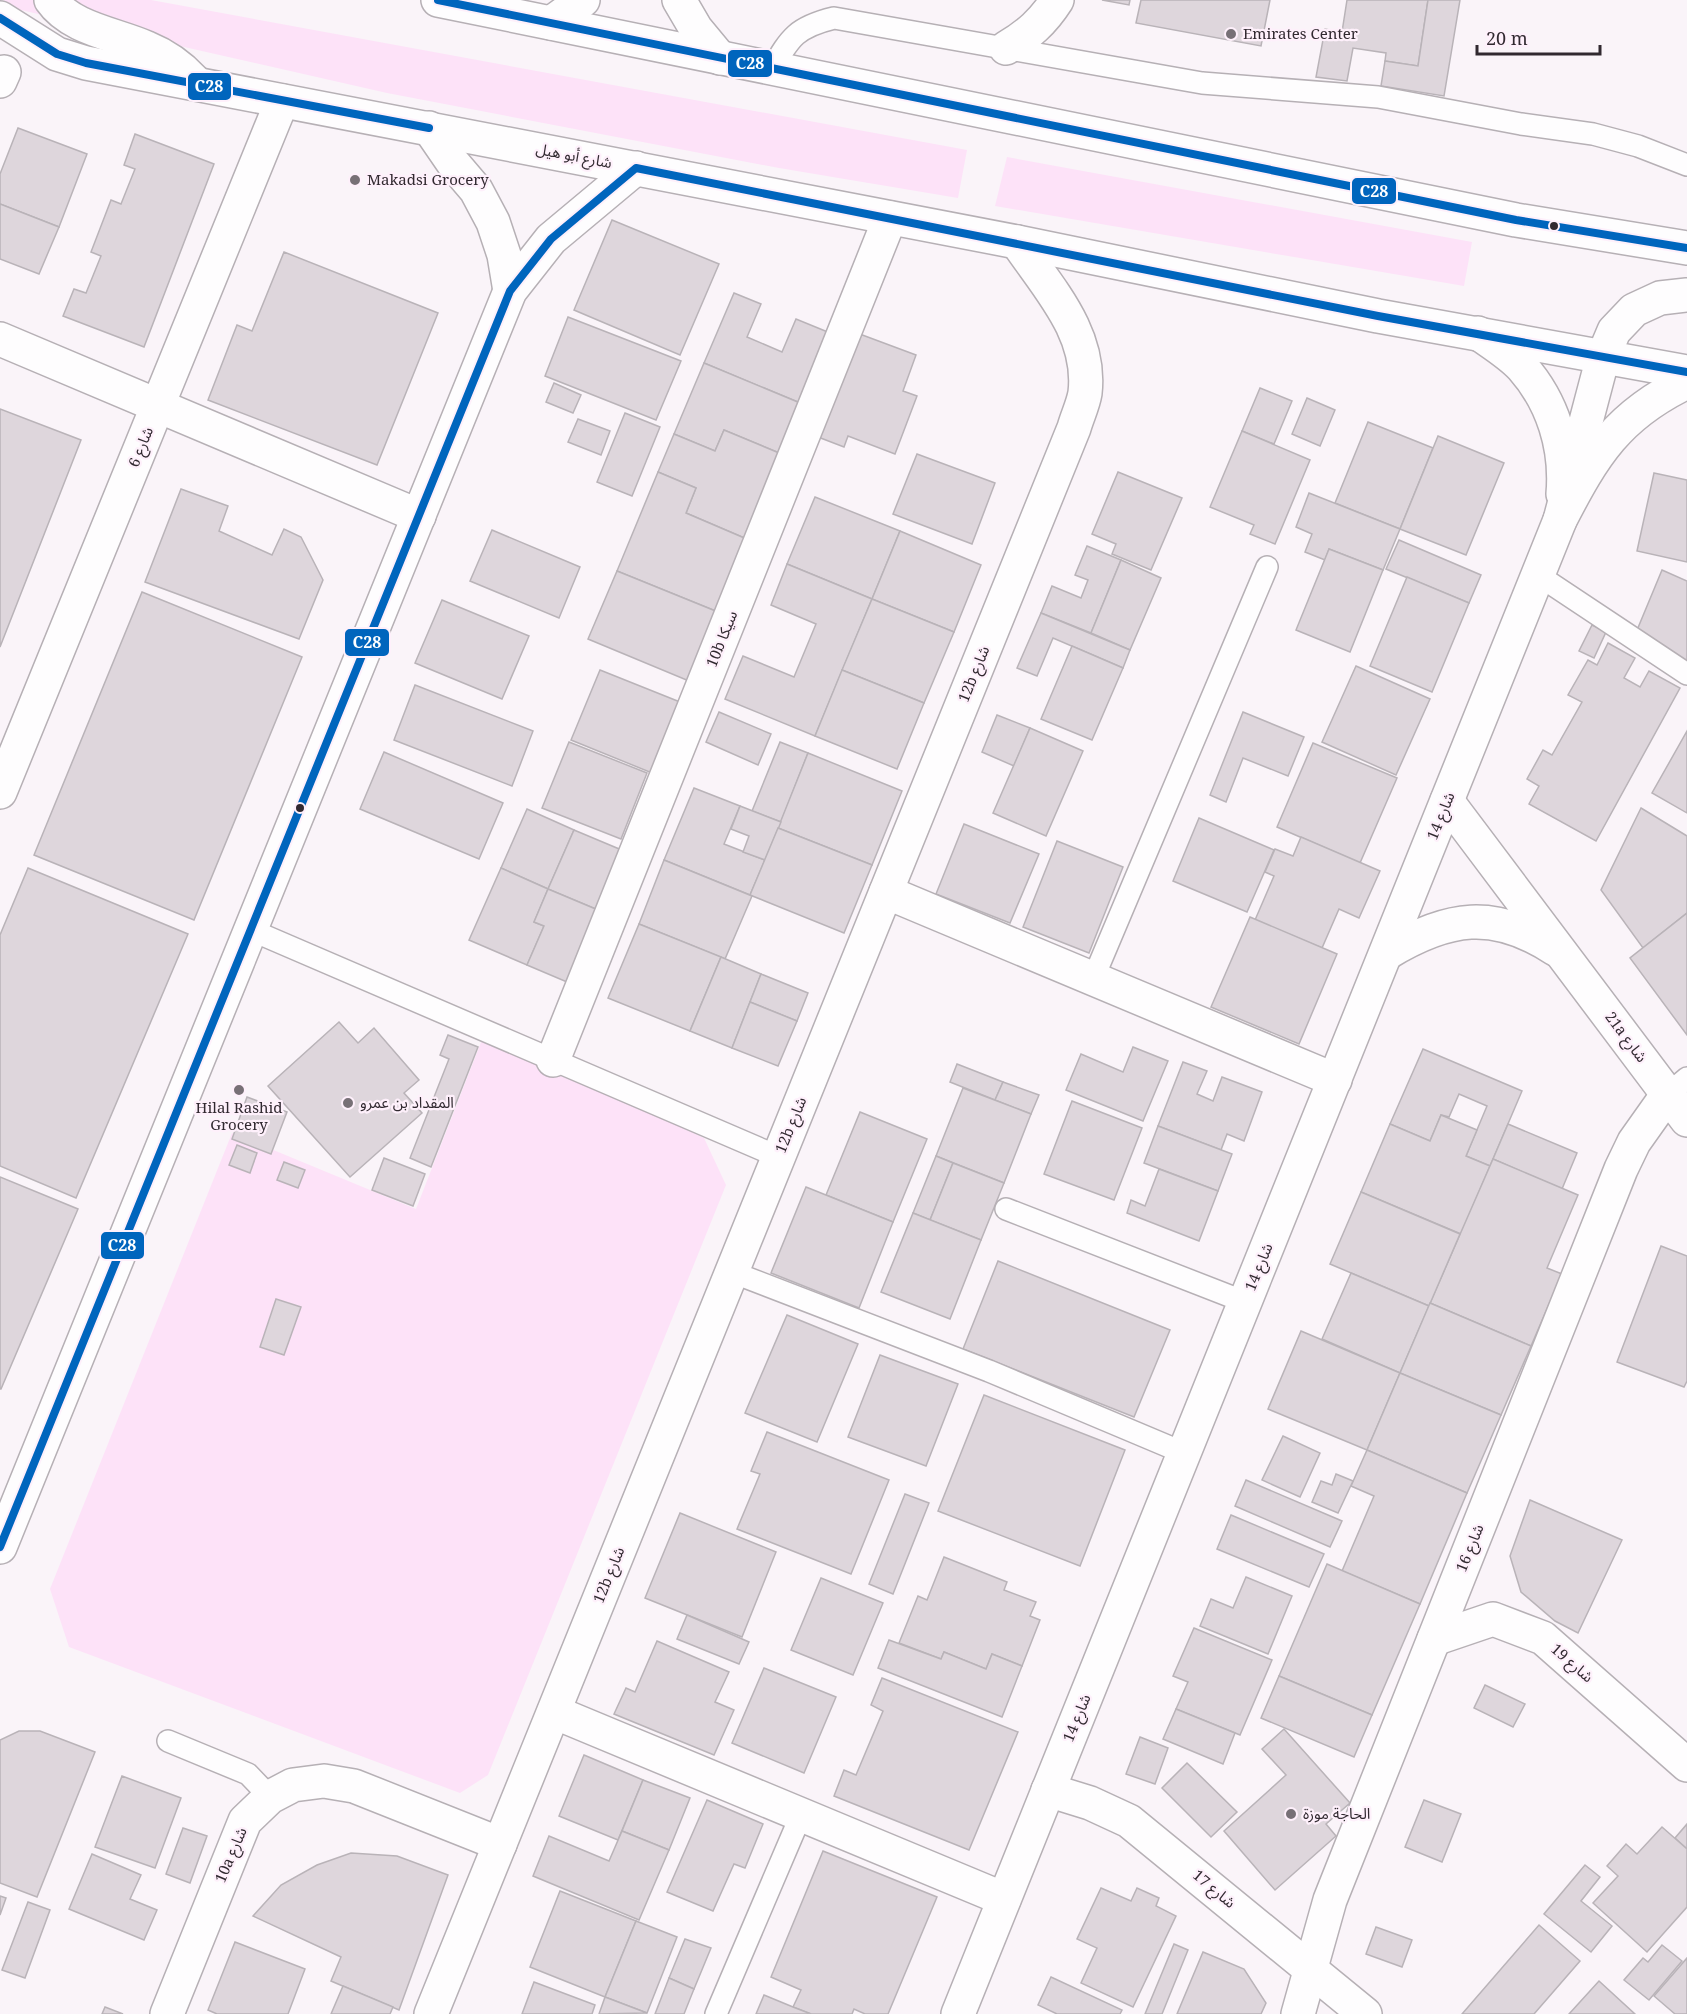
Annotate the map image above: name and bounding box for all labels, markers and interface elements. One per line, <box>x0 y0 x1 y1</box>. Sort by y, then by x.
scale bar <box>1477 18 1600 56</box>
place label: Emirates Center <box>1243 23 1358 43</box>
text: 20 m <box>1486 26 1528 50</box>
marker: Emirates Center <box>1224 27 1238 41</box>
line badge: C28 <box>727 49 773 78</box>
text: C28 <box>736 52 764 74</box>
line badge: C28 <box>187 72 232 101</box>
text: C28 <box>195 75 223 97</box>
street label: شارع أبو هيل <box>534 138 614 175</box>
place label: Makadsi Grocery <box>367 169 489 189</box>
marker: Makadsi Grocery <box>348 173 362 187</box>
line badge: C28 <box>1351 177 1397 205</box>
text: C28 <box>1360 180 1388 202</box>
unlabelled marker <box>1548 220 1560 232</box>
street label: شارع 6 <box>123 423 160 471</box>
street label: 10b سيكا <box>701 607 742 670</box>
line badge: C28 <box>344 628 390 657</box>
text: C28 <box>353 631 381 653</box>
street label: 12b شارع <box>953 642 996 706</box>
street label: شارع 14 <box>1421 789 1462 844</box>
unlabelled marker <box>294 802 306 814</box>
street label: 21a شارع <box>1599 1007 1652 1068</box>
marker: Hilal Rashid Grocery <box>232 1083 246 1097</box>
place label: المقداد بن عمرو <box>360 1092 454 1112</box>
street label: 12b شارع <box>770 1093 813 1157</box>
marker: المقداد بن عمرو <box>341 1096 355 1110</box>
place label: Hilal Rashid Grocery <box>196 1097 282 1134</box>
line badge: C28 <box>100 1231 145 1260</box>
text: C28 <box>108 1234 136 1256</box>
street label: شارع 14 <box>1239 1240 1280 1295</box>
street label: شارع 16 <box>1450 1521 1491 1576</box>
street label: 12b شارع <box>588 1543 631 1607</box>
street label: شارع 19 <box>1545 1638 1598 1689</box>
street label: شارع 14 <box>1057 1691 1098 1746</box>
place label: الحاجة موزة <box>1303 1803 1370 1823</box>
marker: الحاجة موزة <box>1284 1807 1298 1821</box>
street label: 10a شارع <box>209 1824 254 1887</box>
street label: شارع 17 <box>1187 1865 1240 1914</box>

